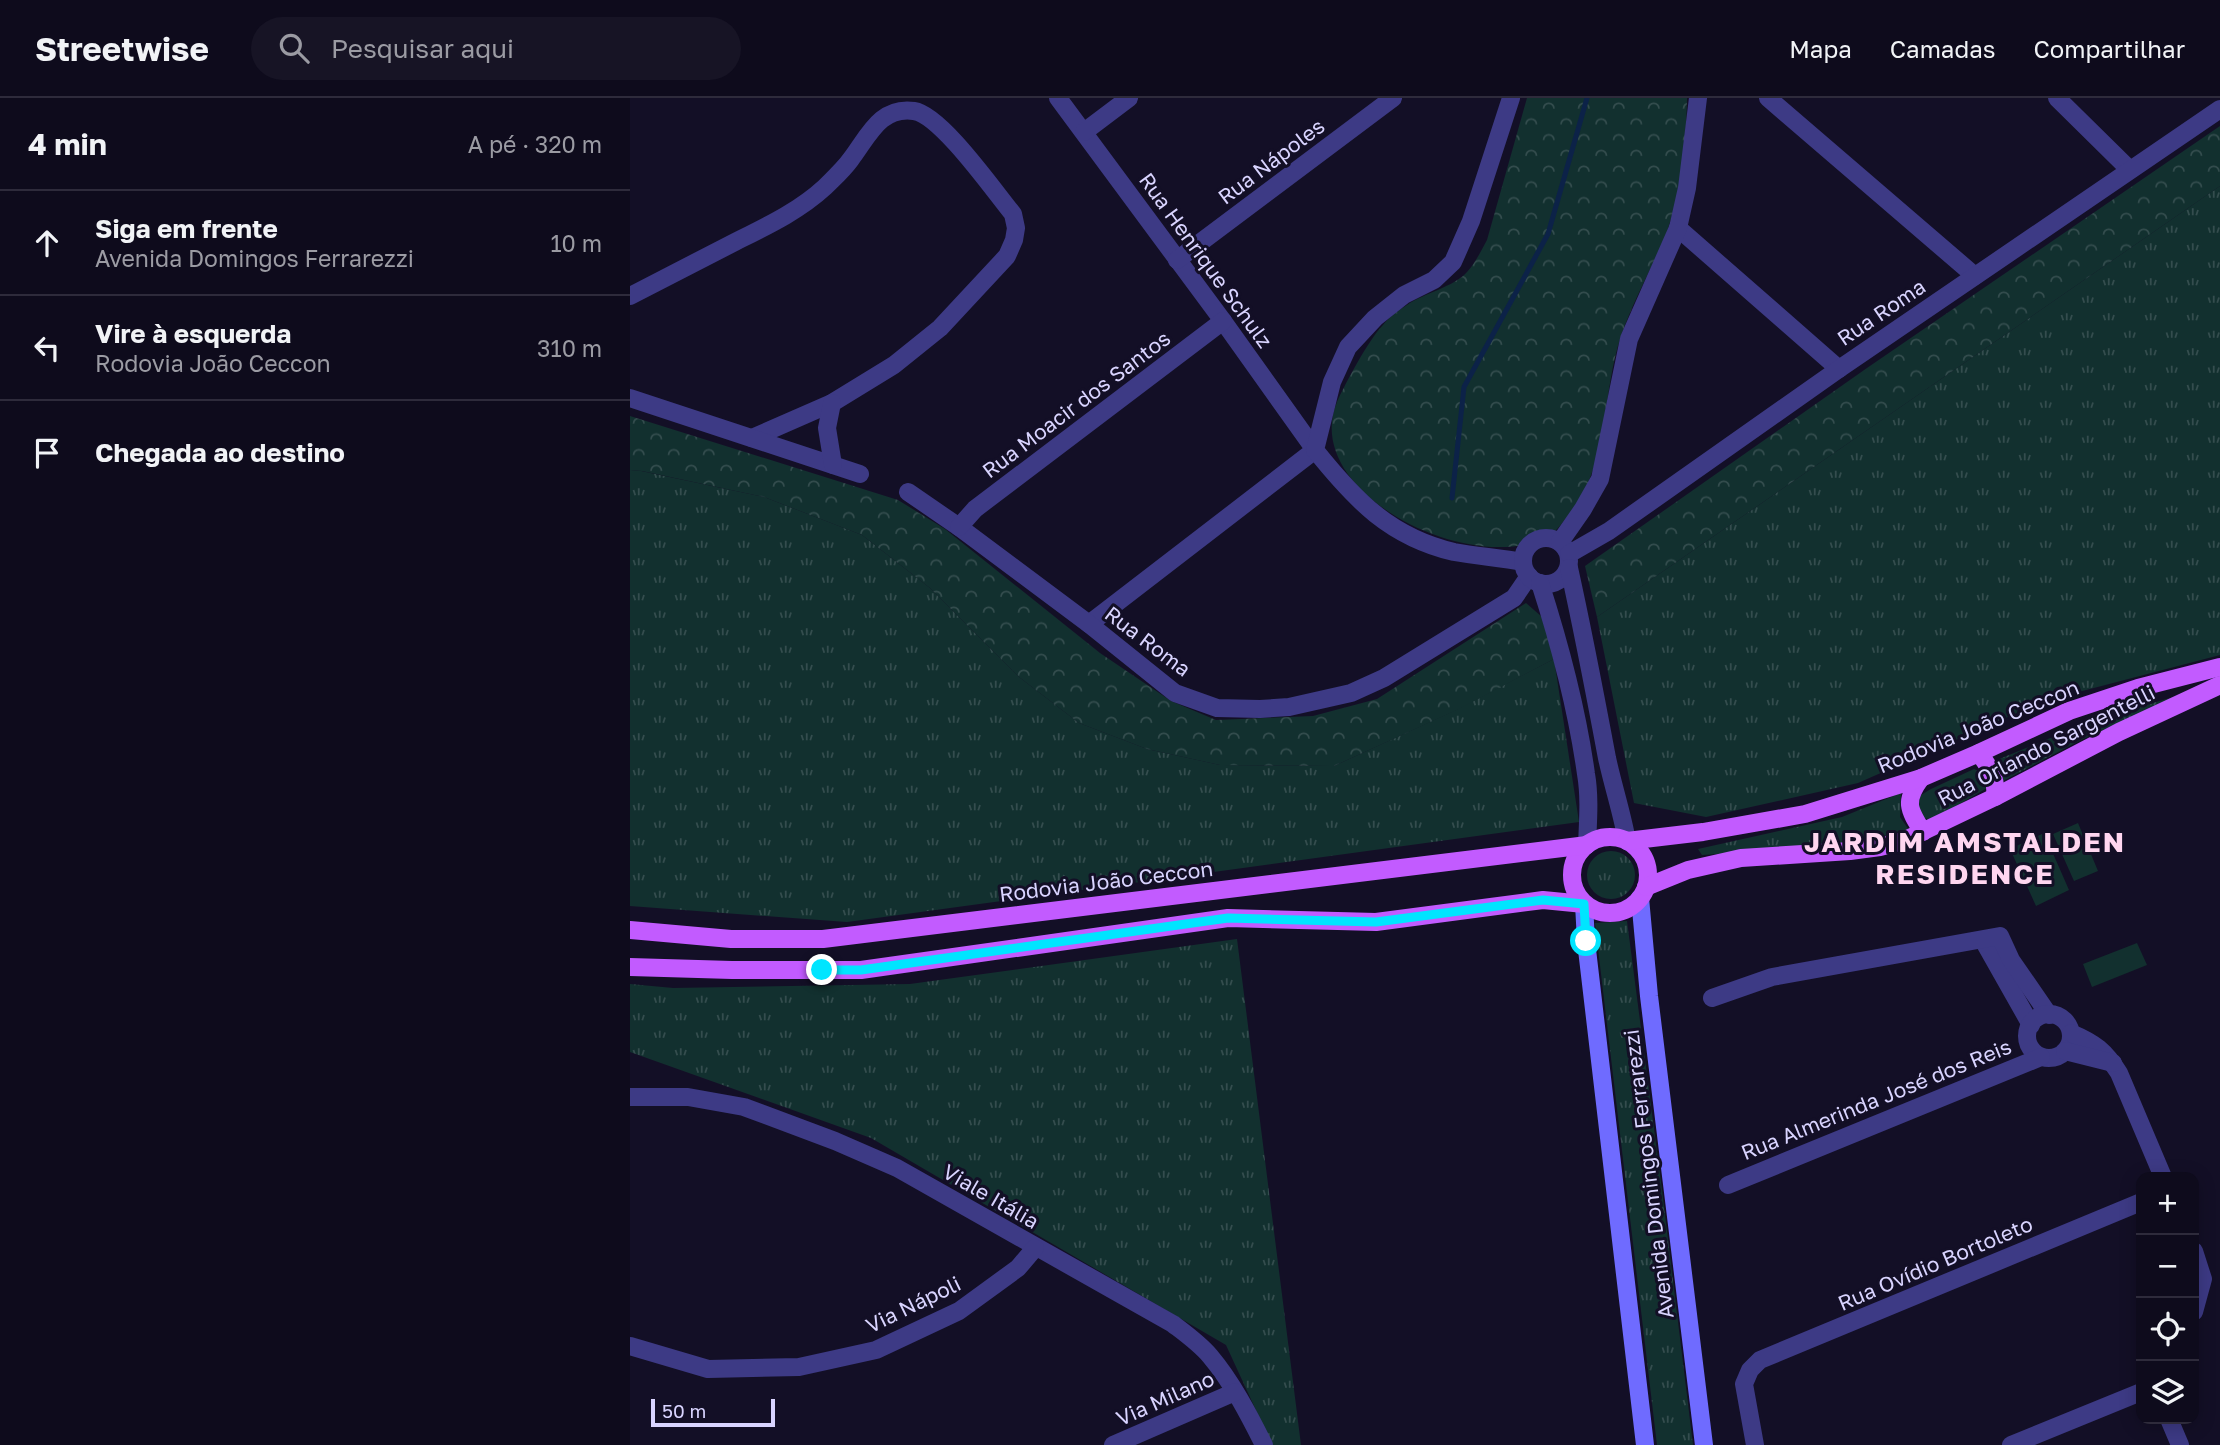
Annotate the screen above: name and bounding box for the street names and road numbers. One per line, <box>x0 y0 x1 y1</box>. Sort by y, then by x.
street label: Rua Nápoles <box>1213 112 1329 210</box>
street label: Rua Henrique Schulz <box>1134 168 1278 352</box>
street label: Rua Roma <box>1832 273 1930 351</box>
street label: Rua Moacir dos Santos <box>977 325 1175 483</box>
street label: Rua Roma <box>1100 600 1196 682</box>
street label: Rodovia João Ceccon <box>1873 674 2083 778</box>
street label: Rua Orlando Sargentelli <box>1933 679 2159 811</box>
street label: Rodovia João Ceccon <box>998 855 1214 907</box>
street label: Avenida Domingos Ferrarezzi <box>1617 1028 1679 1320</box>
street label: Rua Almerinda José dos Reis <box>1737 1033 2015 1165</box>
street label: Viale Itália <box>938 1158 1044 1234</box>
street label: Rua Ovídio Bortoleto <box>1834 1210 2036 1316</box>
street label: Via Nápoli <box>861 1270 965 1338</box>
street label: Via Milano <box>1112 1365 1218 1431</box>

